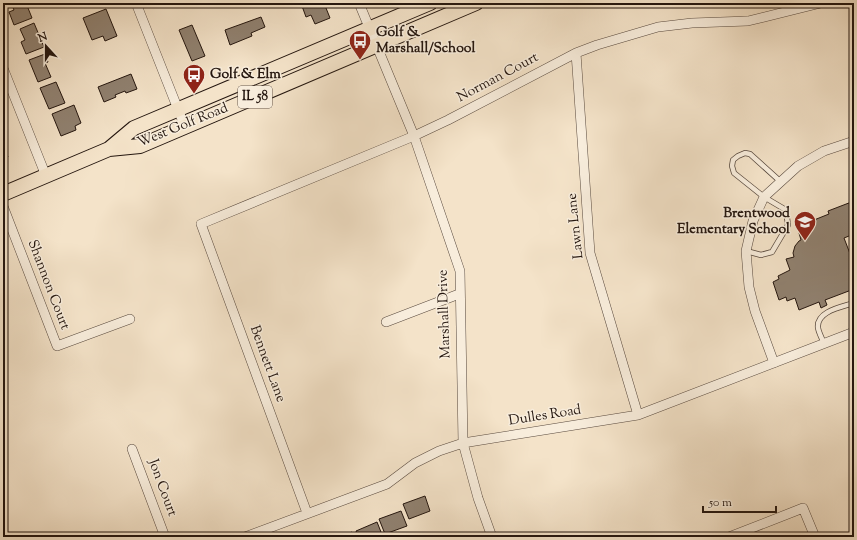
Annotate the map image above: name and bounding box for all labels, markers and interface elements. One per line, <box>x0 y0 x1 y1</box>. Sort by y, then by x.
place label: Golf & Marshall/School <box>376 23 475 59</box>
north arrow <box>26 26 66 66</box>
text: N <box>35 28 50 47</box>
bus stop icon: Golf & Marshall/School <box>347 28 373 61</box>
street label: Norman Court <box>454 48 543 108</box>
bus stop icon: Golf & Elm <box>181 62 207 95</box>
place label: Golf & Elm <box>210 65 281 85</box>
road number: IL 58 <box>238 86 272 108</box>
street label: West Golf Road <box>135 99 231 153</box>
street label: Lawn Lane <box>563 192 589 260</box>
place label: Brentwood Elementary School <box>677 204 790 240</box>
school or university icon: Brentwood Elementary School <box>792 209 818 242</box>
street label: Shannon Court <box>22 237 74 333</box>
street label: Marshall Drive <box>433 269 457 359</box>
street label: Bennett Lane <box>244 323 290 405</box>
street label: Dulles Road <box>507 400 583 432</box>
street label: Jon Court <box>142 456 182 520</box>
scale bar <box>703 488 776 514</box>
text: 50 m <box>708 494 732 512</box>

